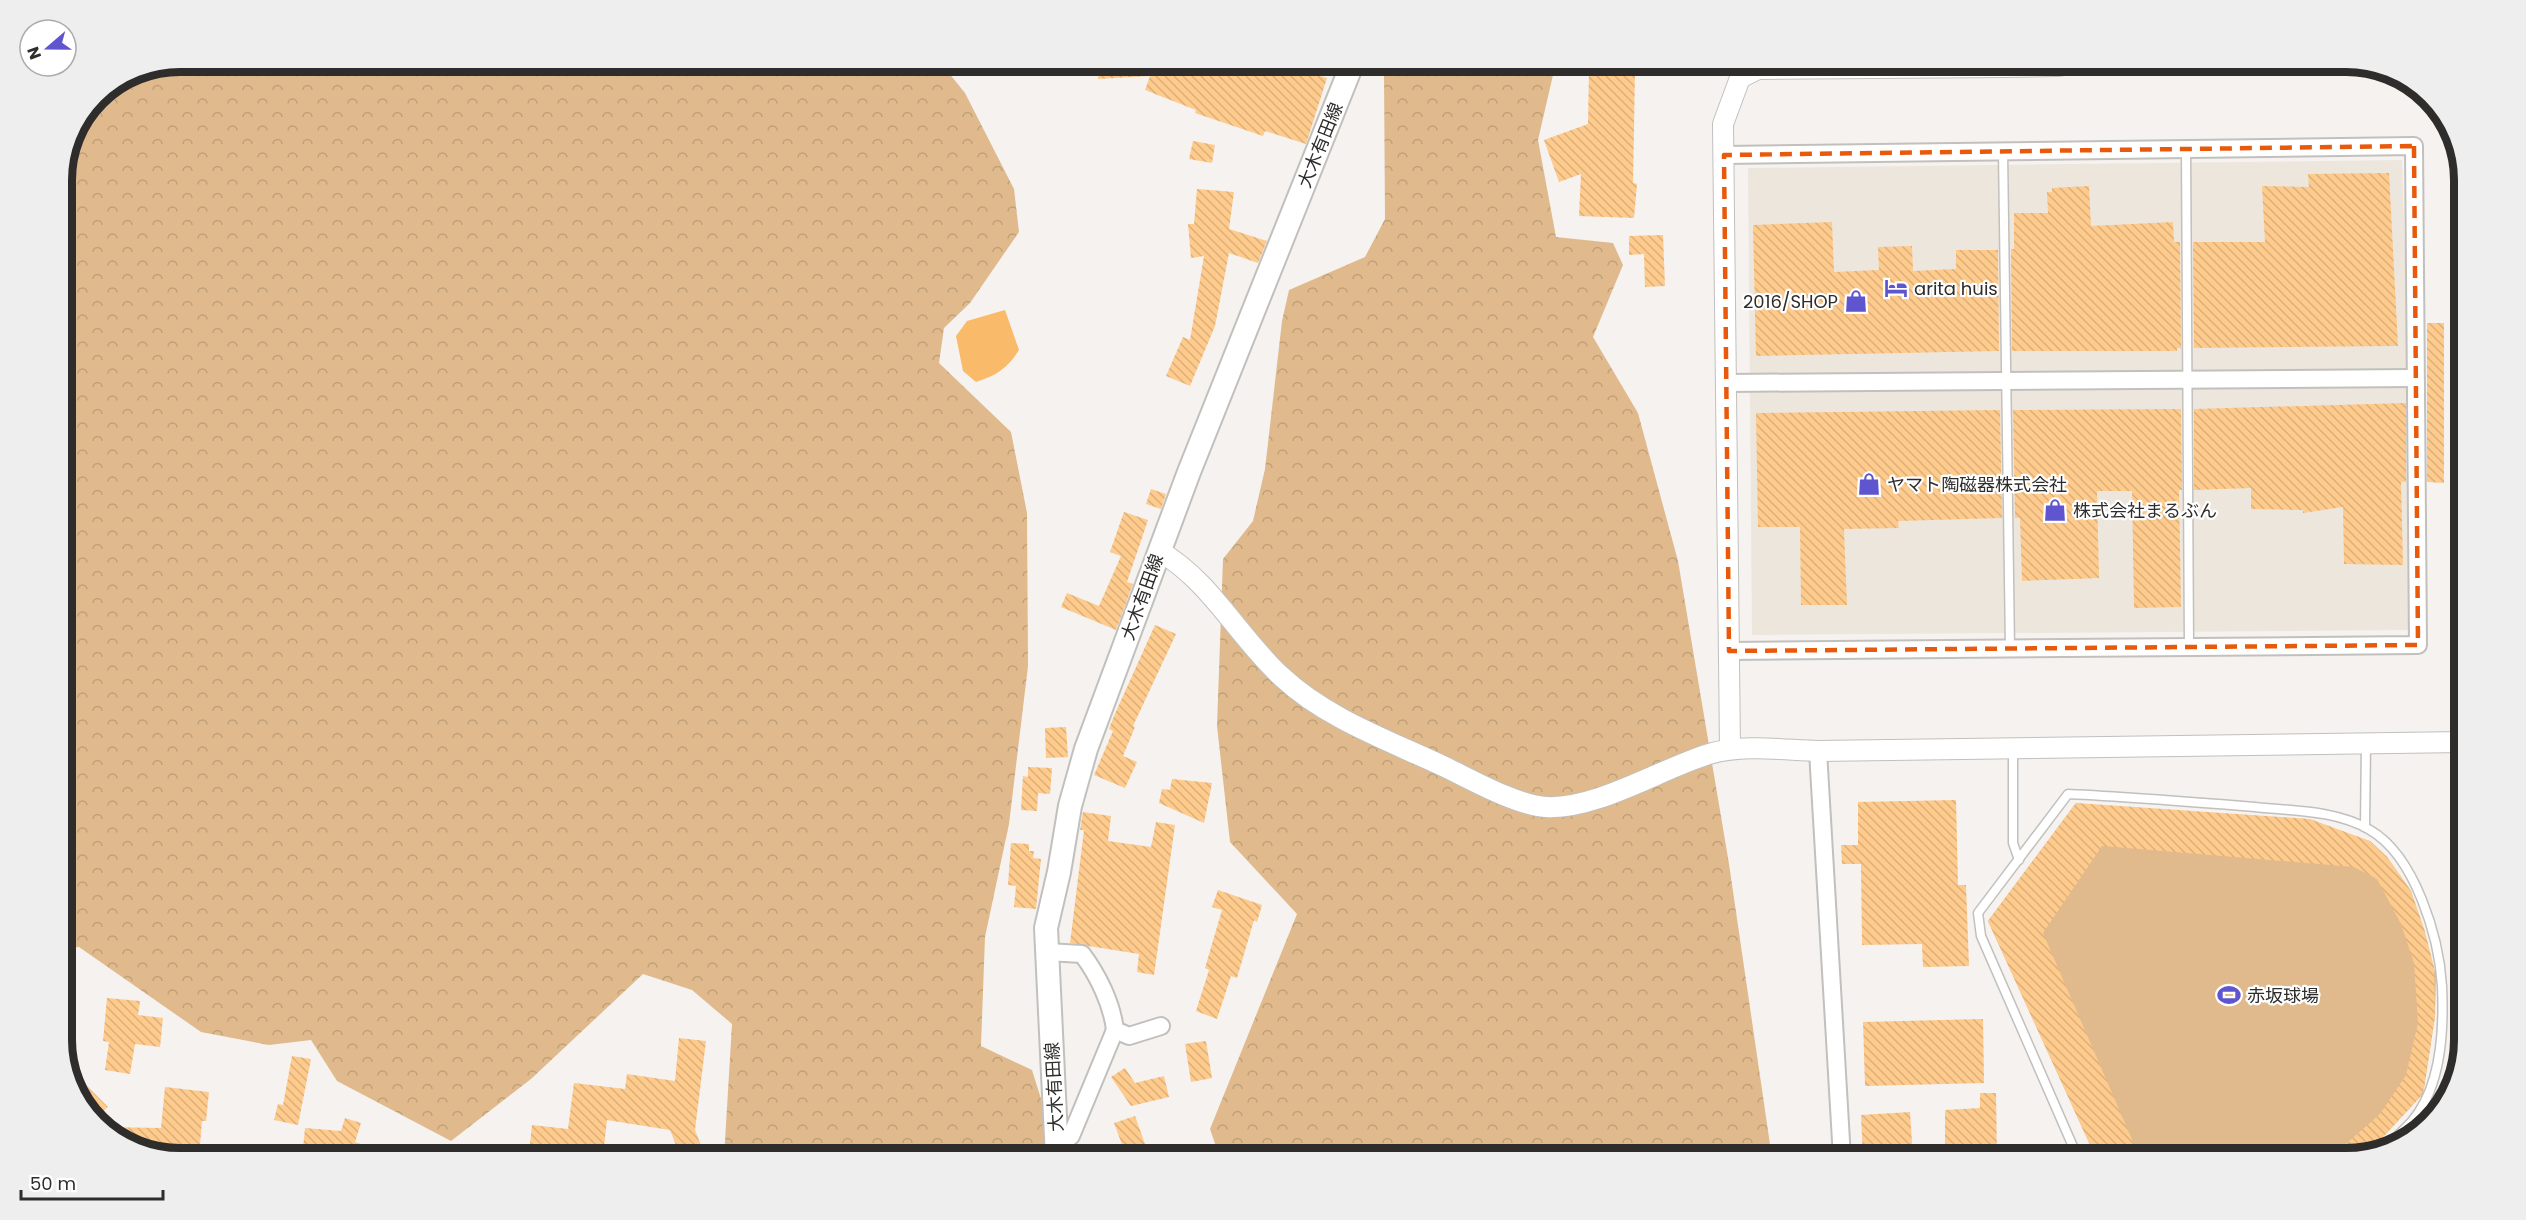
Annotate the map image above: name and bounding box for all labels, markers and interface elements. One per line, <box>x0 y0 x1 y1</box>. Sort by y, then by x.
north arrow <box>18 18 78 78</box>
text: N <box>22 43 47 63</box>
street label: 大木有田線 <box>1292 99 1348 191</box>
hotel icon: arita huis <box>1883 275 1909 301</box>
place label: arita huis <box>1914 276 1998 301</box>
shop icon: 2016/SHOP <box>1843 288 1869 314</box>
place label: 2016/SHOP <box>1743 289 1838 314</box>
shop icon: ヤマト陶磁器株式会社 <box>1856 471 1882 497</box>
place label: ヤマト陶磁器株式会社 <box>1887 472 2067 497</box>
shop icon: 株式会社まるぶん <box>2042 497 2068 523</box>
place label: 株式会社まるぶん <box>2073 498 2217 523</box>
street label: 大木有田線 <box>1115 550 1169 644</box>
sports icon: 赤坂球場 <box>2216 982 2242 1008</box>
place label: 赤坂球場 <box>2247 983 2319 1008</box>
street label: 大木有田線 <box>1039 1041 1069 1133</box>
scale bar <box>21 1163 164 1201</box>
text: 50 m <box>30 1171 76 1196</box>

